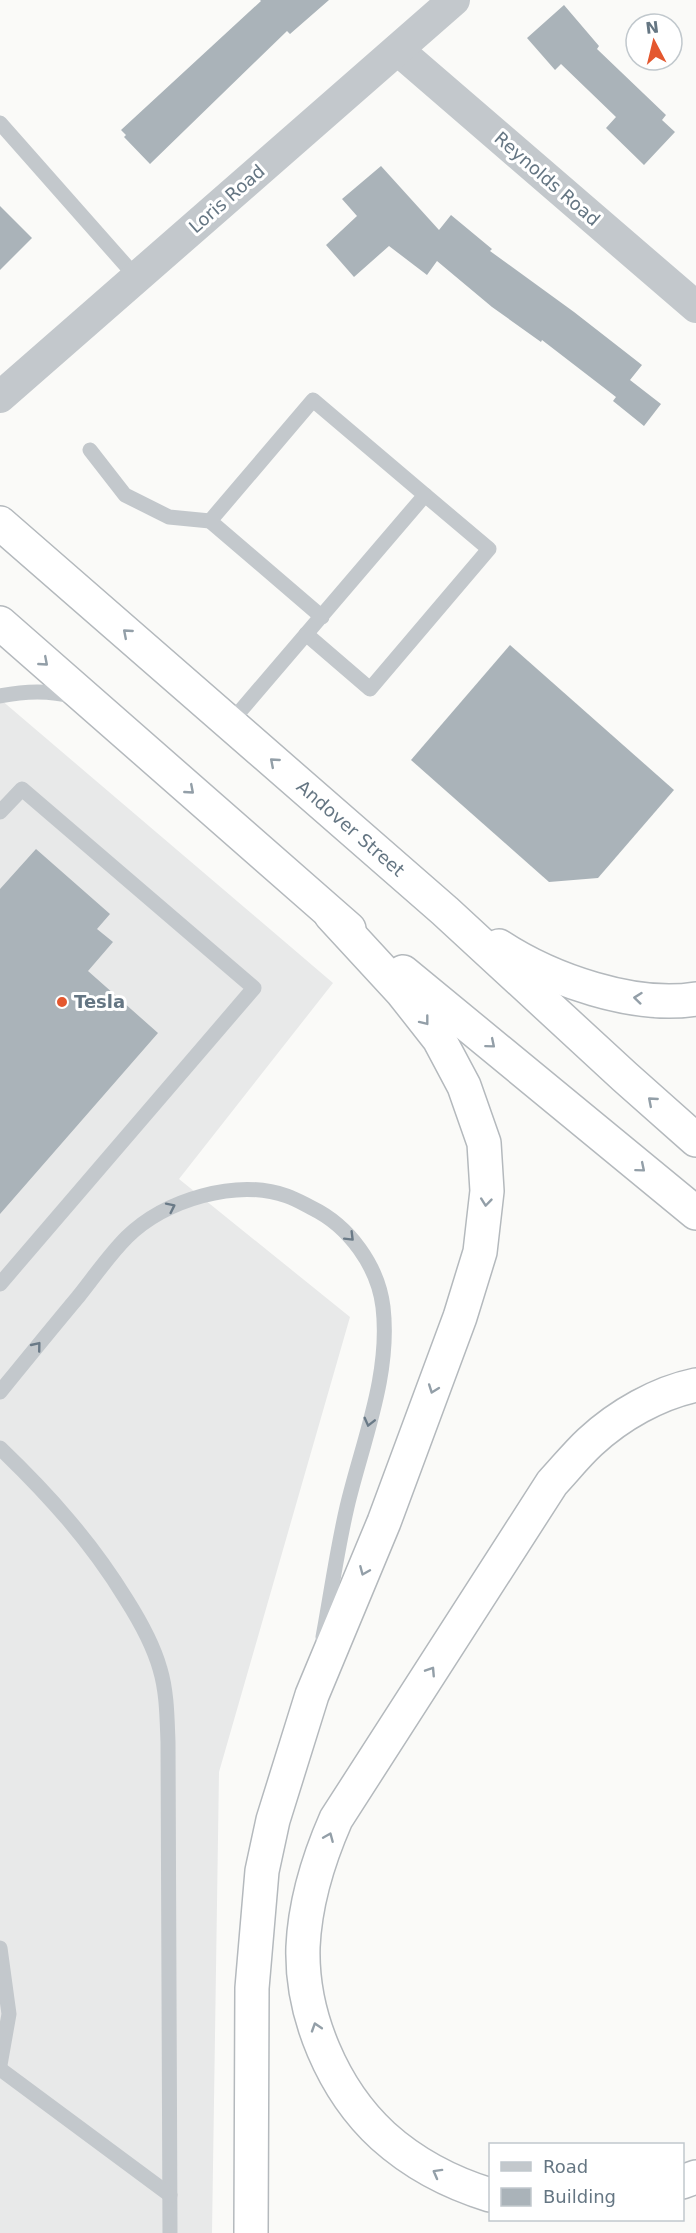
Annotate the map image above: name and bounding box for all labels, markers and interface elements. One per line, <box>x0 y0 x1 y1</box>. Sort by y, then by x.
north arrow <box>624 12 684 72</box>
text: N <box>644 17 660 38</box>
street label: Reynolds Road <box>490 127 604 230</box>
street label: Loris Road <box>185 160 269 237</box>
one-way arrow <box>123 629 134 640</box>
one-way arrow <box>37 654 48 665</box>
one-way arrow <box>270 758 281 769</box>
street label: Andover Street <box>293 776 409 881</box>
one-way arrow <box>183 783 194 794</box>
place label: Tesla <box>74 991 125 1012</box>
one-way arrow <box>633 992 642 1005</box>
marker: Tesla <box>55 995 69 1009</box>
one-way arrow <box>418 1014 429 1025</box>
one-way arrow <box>484 1036 495 1047</box>
one-way arrow <box>648 1097 659 1108</box>
one-way arrow <box>634 1160 645 1171</box>
one-way arrow <box>480 1197 492 1206</box>
one-way arrow <box>164 1203 175 1214</box>
one-way arrow <box>342 1230 353 1241</box>
one-way arrow <box>30 1342 41 1353</box>
one-way arrow <box>428 1383 441 1393</box>
one-way arrow <box>363 1417 376 1427</box>
one-way arrow <box>359 1564 371 1575</box>
one-way arrow <box>424 1667 435 1678</box>
one-way arrow <box>321 1832 333 1843</box>
one-way arrow <box>311 2022 323 2033</box>
legend <box>489 2143 684 2221</box>
text: Road <box>543 2156 588 2177</box>
one-way arrow <box>432 2169 443 2180</box>
text: Building <box>543 2186 616 2207</box>

